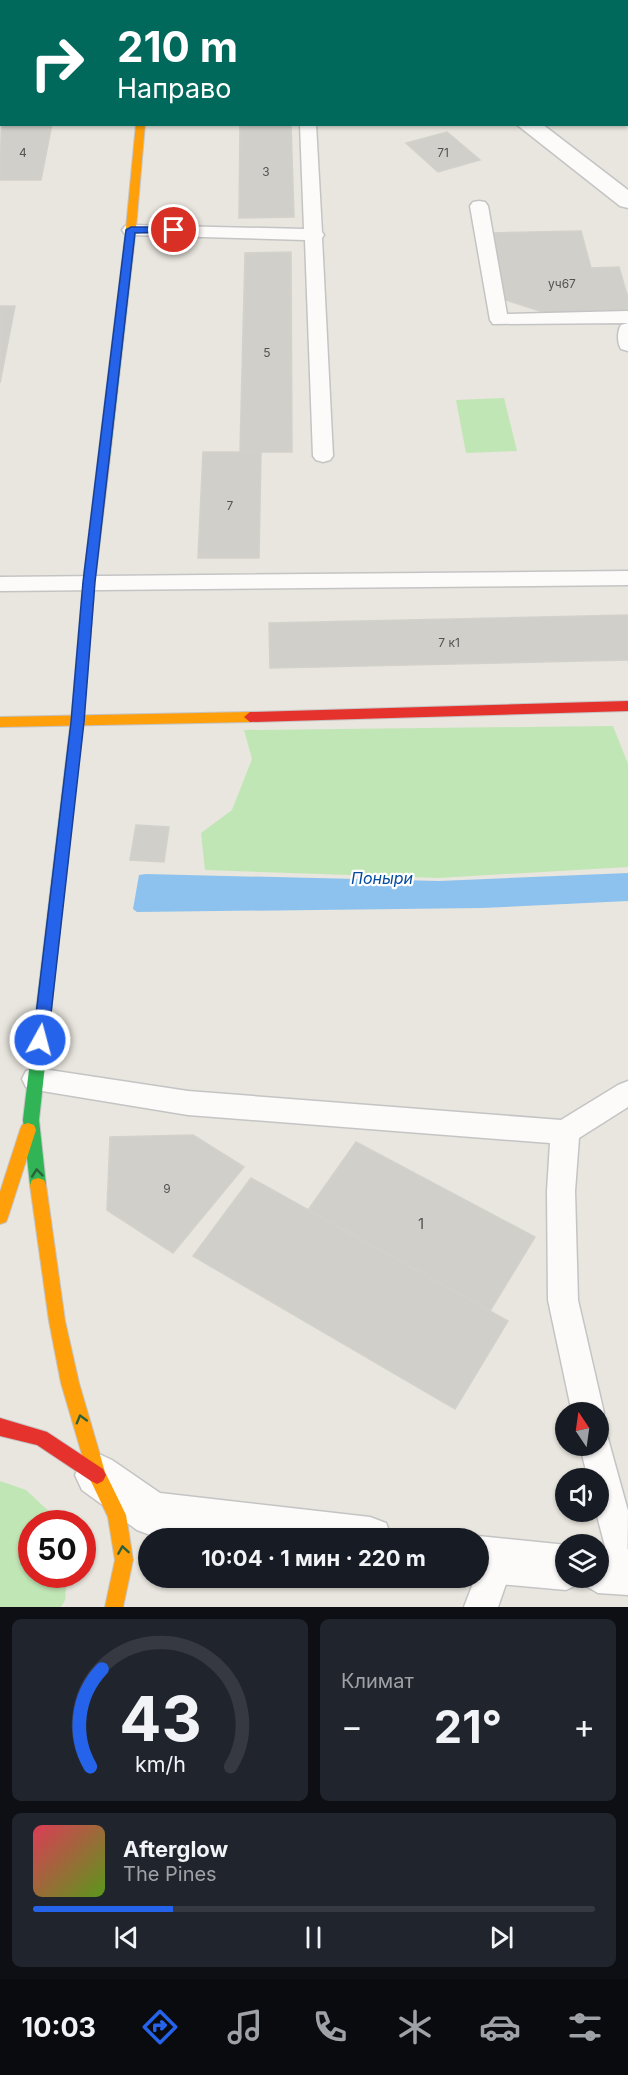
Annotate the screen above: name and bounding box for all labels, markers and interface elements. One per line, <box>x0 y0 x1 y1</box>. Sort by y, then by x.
text: 210 m <box>117 21 238 72</box>
icon: right <box>18 24 96 102</box>
text: Направо <box>117 72 232 105</box>
house number: 4 <box>19 145 27 160</box>
house number: 71 <box>437 145 449 160</box>
house number: 3 <box>262 164 270 179</box>
pin <box>148 204 199 255</box>
icon: arrive <box>157 213 190 246</box>
house number: уч67 <box>548 276 576 291</box>
house number: 5 <box>263 345 271 360</box>
house number: 7 <box>227 498 234 513</box>
house number: 7 к1 <box>438 635 460 650</box>
water label: Поныри <box>351 868 413 888</box>
position arrow <box>8 1008 72 1072</box>
one-way arrow <box>31 1168 43 1177</box>
house number: 9 <box>163 1181 171 1196</box>
house number: 1 <box>418 1214 424 1233</box>
north arrow <box>555 1402 609 1456</box>
map controls <box>555 1402 609 1588</box>
one-way arrow <box>75 1414 88 1424</box>
button: sound <box>555 1468 609 1522</box>
speed limit sign: 50 <box>18 1510 96 1588</box>
button: layers <box>555 1534 609 1588</box>
one-way arrow <box>117 1545 129 1554</box>
text: 10:04 · 1 мин · 220 m <box>201 1545 426 1571</box>
text: Климат <box>341 1669 414 1693</box>
text: 43 <box>119 1681 201 1756</box>
text: 21° <box>434 1699 502 1754</box>
text: − <box>341 1706 363 1746</box>
text: + <box>573 1706 595 1746</box>
text: km/h <box>135 1751 185 1777</box>
text: Afterglow <box>123 1836 228 1862</box>
text: The Pines <box>123 1862 217 1886</box>
icon: previous <box>110 1921 143 1954</box>
icon: pause <box>297 1921 330 1954</box>
icon: next <box>485 1921 518 1954</box>
icon: directions <box>139 2006 181 2048</box>
icon: music <box>224 2006 266 2048</box>
icon: phone <box>309 2006 351 2048</box>
icon: climate <box>394 2006 436 2048</box>
icon: car <box>479 2006 521 2048</box>
icon: filters <box>564 2006 606 2048</box>
text: 10:03 <box>22 2011 96 2044</box>

